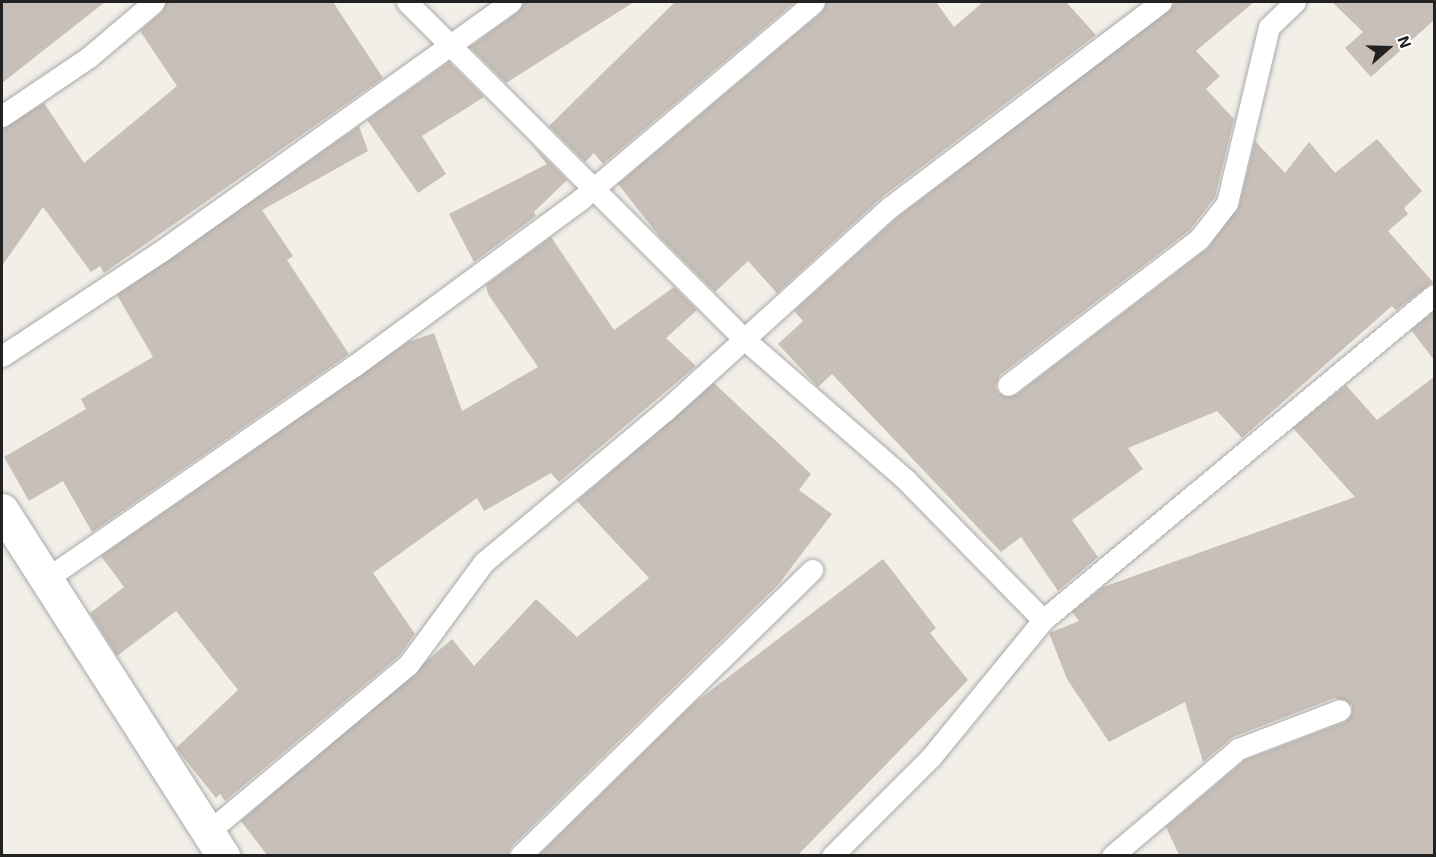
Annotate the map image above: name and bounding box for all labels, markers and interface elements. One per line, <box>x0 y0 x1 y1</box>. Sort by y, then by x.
north arrow <box>1358 18 1418 78</box>
text: N <box>1394 33 1416 50</box>

